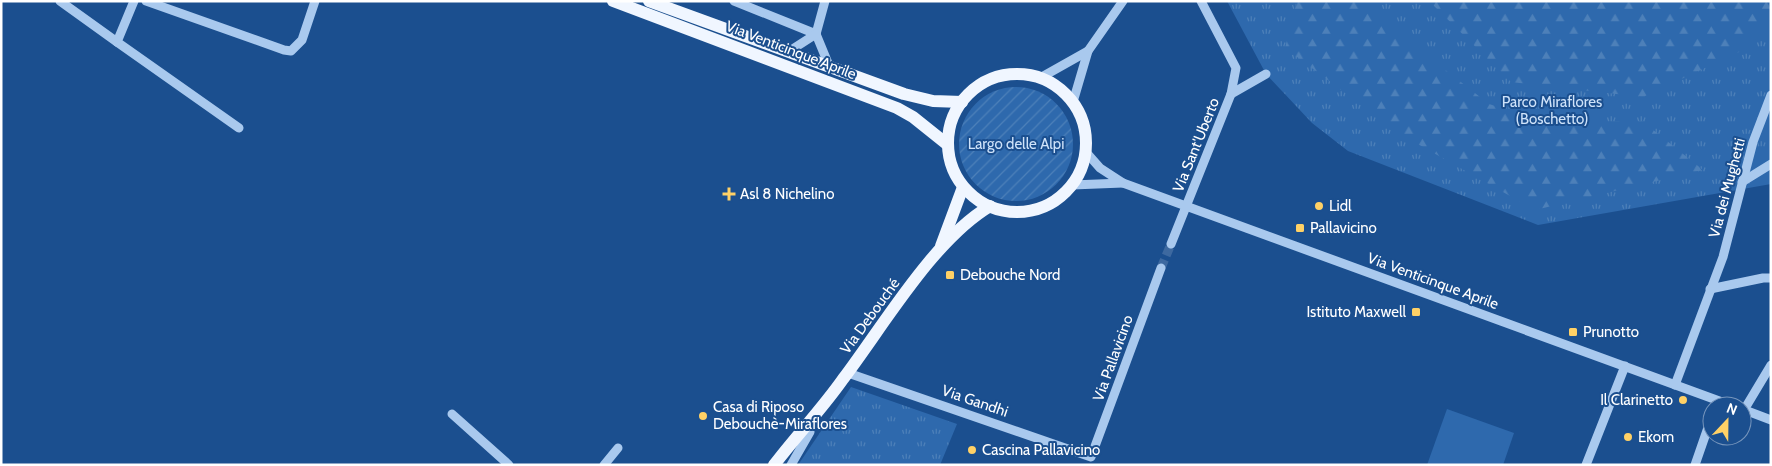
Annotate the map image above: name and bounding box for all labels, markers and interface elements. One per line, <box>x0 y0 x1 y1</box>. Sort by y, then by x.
street label: Via Venticinque Aprile <box>723 17 859 83</box>
park label: Parco Miraflores (Boschetto) <box>1502 93 1602 128</box>
street label: Via Sant'Uberto <box>1169 95 1223 195</box>
park label: Largo delle Alpi <box>968 135 1064 153</box>
street label: Via dei Mughetti <box>1705 136 1749 240</box>
place label: Asl 8 Nichelino <box>740 185 834 203</box>
marker: Asl 8 Nichelino <box>722 187 736 201</box>
place label: Lidl <box>1329 197 1352 215</box>
marker: Lidl <box>1313 200 1325 212</box>
place label: Pallavicino <box>1310 219 1377 237</box>
marker: Pallavicino <box>1294 222 1306 234</box>
street label: Via Venticinque Aprile <box>1365 249 1501 313</box>
place label: Debouche Nord <box>960 266 1060 284</box>
marker: Debouche Nord <box>944 269 956 281</box>
street label: Via Debouché <box>837 274 904 357</box>
place label: Istituto Maxwell <box>1306 303 1406 321</box>
marker: Istituto Maxwell <box>1410 306 1422 318</box>
street label: Via Pallavicino <box>1089 312 1137 404</box>
place label: Prunotto <box>1583 323 1639 341</box>
marker: Prunotto <box>1567 326 1579 338</box>
street label: Via Gandhi <box>940 381 1010 421</box>
place label: Il Clarinetto <box>1600 391 1673 409</box>
marker: Il Clarinetto <box>1677 394 1689 406</box>
north arrow <box>1702 396 1752 446</box>
place label: Casa di Riposo Debouchè-Miraflores <box>713 398 847 433</box>
text: N <box>1724 399 1740 419</box>
marker: Casa di Riposo Debouchè-Miraflores <box>697 410 709 422</box>
place label: Ekom <box>1638 428 1674 446</box>
marker: Ekom <box>1622 431 1634 443</box>
place label: Cascina Pallavicino <box>982 441 1100 459</box>
marker: Cascina Pallavicino <box>966 444 978 456</box>

